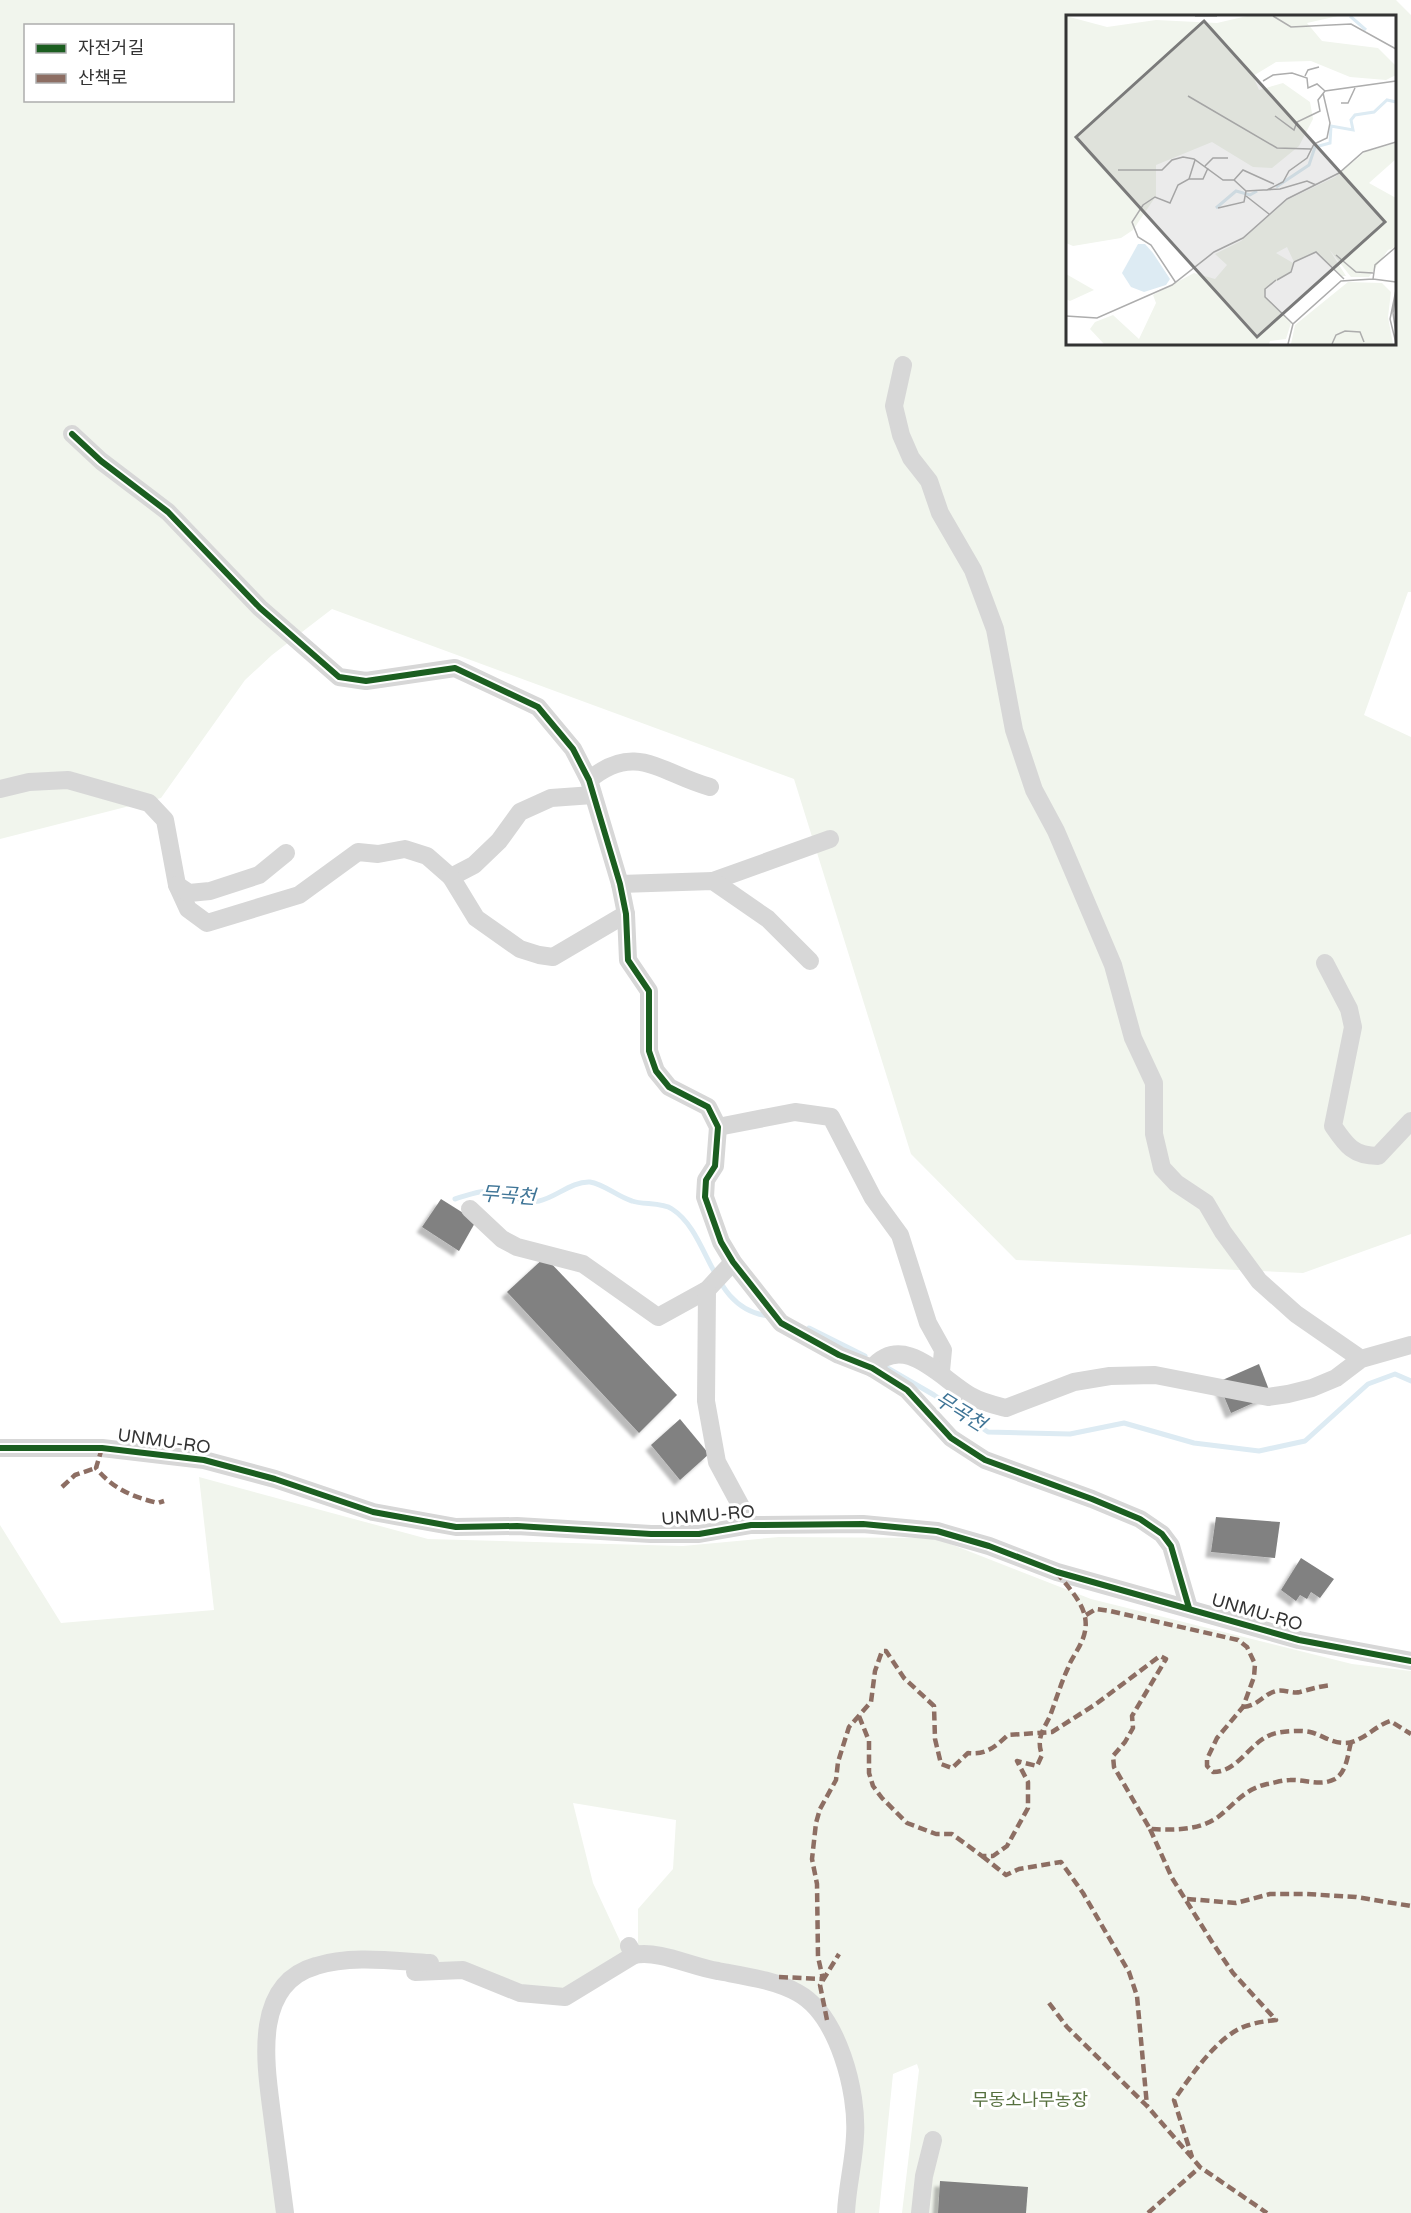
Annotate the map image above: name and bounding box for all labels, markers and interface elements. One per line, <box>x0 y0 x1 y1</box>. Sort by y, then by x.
inset map <box>1066 15 1396 345</box>
legend <box>24 24 234 102</box>
text: 자전거길 <box>78 37 144 59</box>
text: 산책로 <box>78 67 128 89</box>
water label: 무곡천 <box>480 1182 539 1210</box>
water label: 무곡천 <box>930 1387 992 1438</box>
street label: UNMU-RO <box>116 1424 212 1458</box>
street label: UNMU-RO <box>660 1500 756 1530</box>
street label: UNMU-RO <box>1209 1588 1305 1636</box>
park label: 무동소나무농장 <box>972 2089 1088 2111</box>

